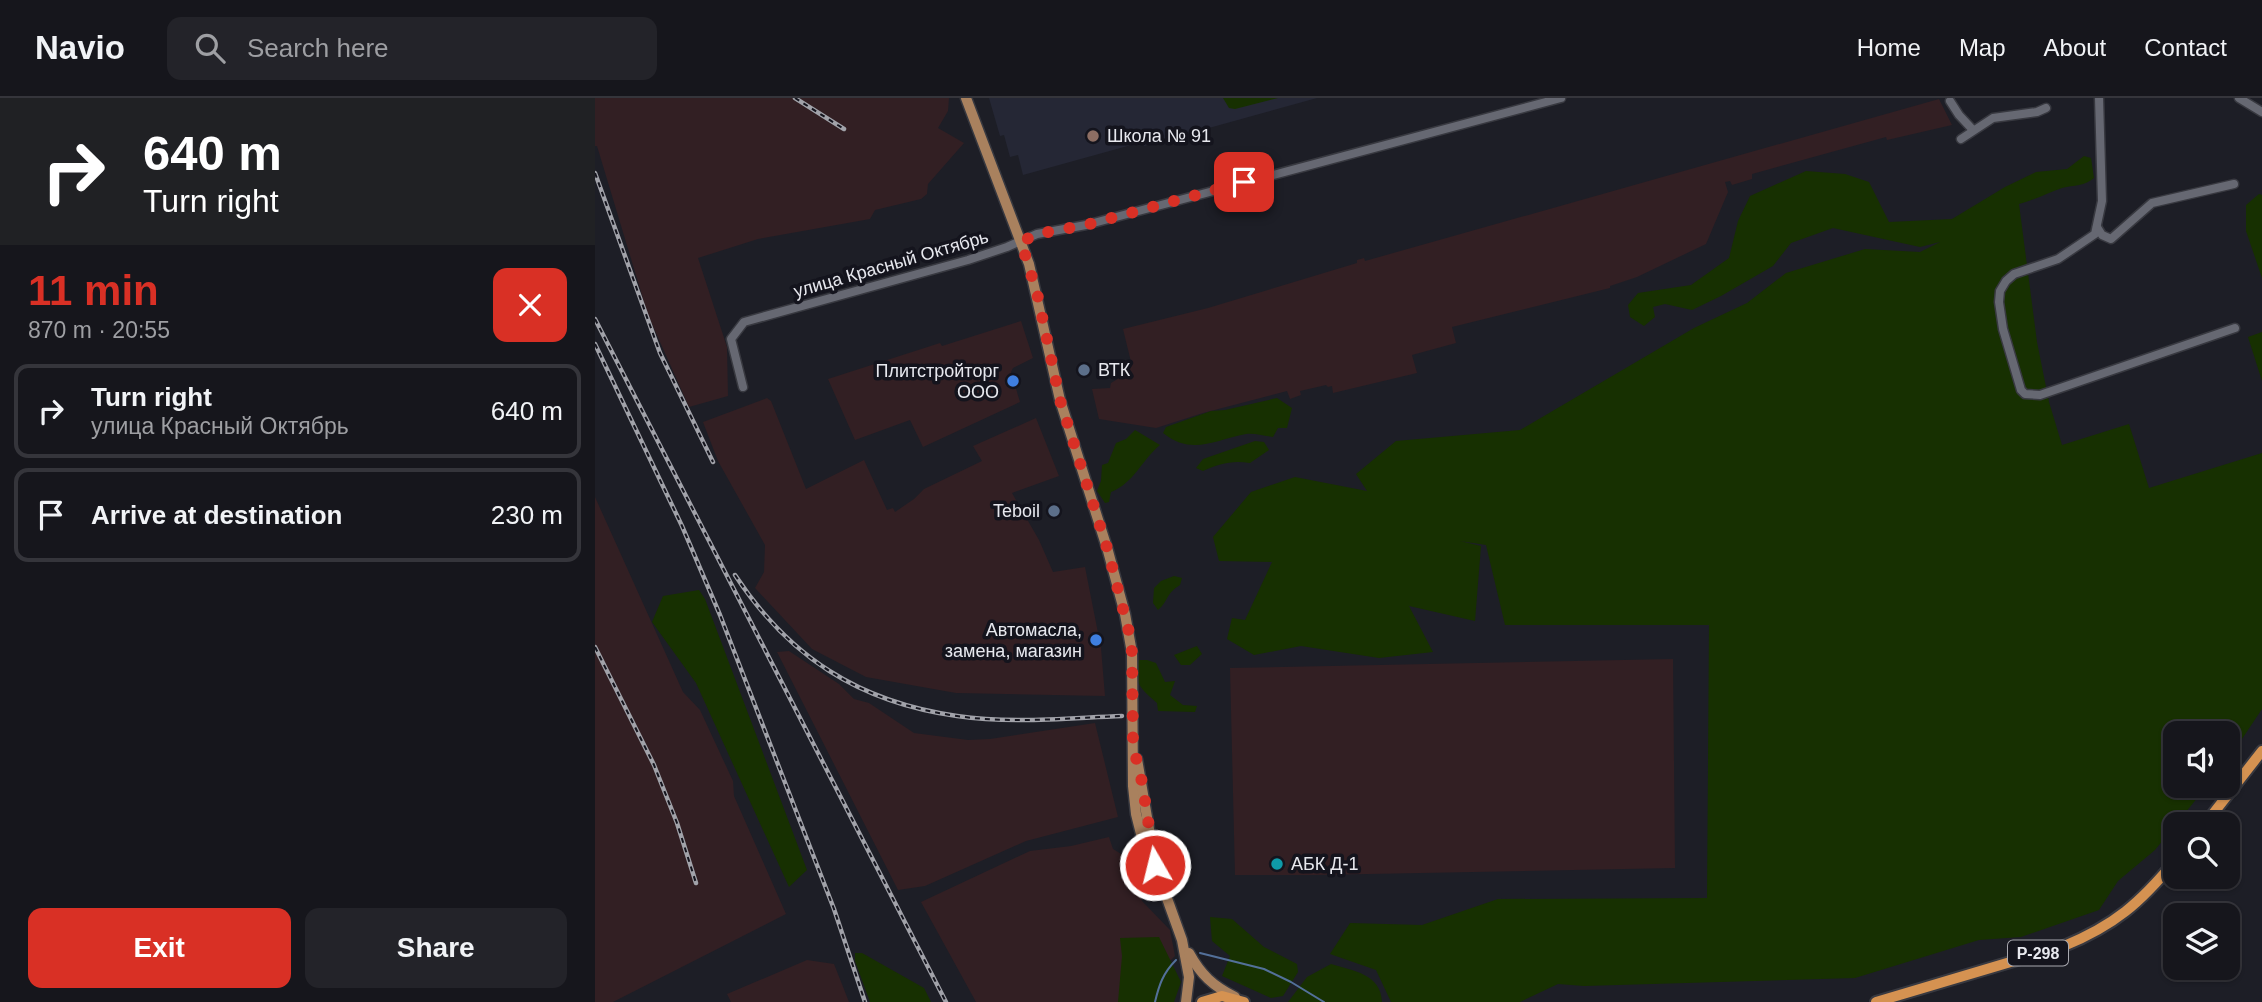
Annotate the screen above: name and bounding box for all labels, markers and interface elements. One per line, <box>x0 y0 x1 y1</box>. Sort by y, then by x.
search box <box>167 17 657 80</box>
text: Navio <box>35 29 125 66</box>
icon: search <box>191 29 229 67</box>
text: Search here <box>247 33 389 63</box>
text: Home <box>1857 34 1921 61</box>
text: Map <box>1959 34 2006 61</box>
text: About <box>2044 34 2106 61</box>
text: Contact <box>2144 34 2227 61</box>
icon: right <box>28 126 119 217</box>
text: 640 m <box>143 126 282 180</box>
place label: Школа № 91 <box>1107 126 1211 146</box>
marker: Школа № 91 <box>1085 128 1101 144</box>
pin <box>1214 152 1274 212</box>
icon: arrive <box>1225 163 1263 201</box>
text: Turn right <box>143 183 279 219</box>
street label: улица Красный Октябрь <box>791 227 991 301</box>
text: 11 min <box>28 267 159 314</box>
button: close <box>493 268 567 342</box>
text: 870 m · 20:55 <box>28 317 170 343</box>
place label: ВТК <box>1098 360 1131 380</box>
place label: Плитстройторг ООО <box>876 361 999 402</box>
marker: ВТК <box>1076 362 1092 378</box>
marker: Плитстройторг ООО <box>1005 373 1021 389</box>
text: Turn right <box>91 382 212 412</box>
icon: right <box>32 392 70 430</box>
text: 640 m <box>491 396 563 426</box>
text: улица Красный Октябрь <box>91 413 349 439</box>
icon: arrive <box>32 496 70 534</box>
text: Arrive at destination <box>91 500 342 530</box>
text: 230 m <box>491 500 563 530</box>
place label: Teboil <box>993 501 1040 521</box>
marker: Teboil <box>1046 503 1062 519</box>
place label: Автомасла, замена, магазин <box>945 620 1082 661</box>
marker: Автомасла, замена, магазин <box>1088 632 1104 648</box>
map controls <box>2163 721 2240 980</box>
button: sound <box>2163 721 2240 798</box>
button: search <box>2163 812 2240 889</box>
position arrow <box>1118 828 1192 902</box>
place label: АБК Д-1 <box>1291 854 1359 874</box>
marker: АБК Д-1 <box>1269 856 1285 872</box>
button: layers <box>2163 903 2240 980</box>
button: Exit <box>28 908 291 988</box>
button: Share <box>305 908 567 988</box>
road number: Р-298 <box>2008 940 2068 966</box>

